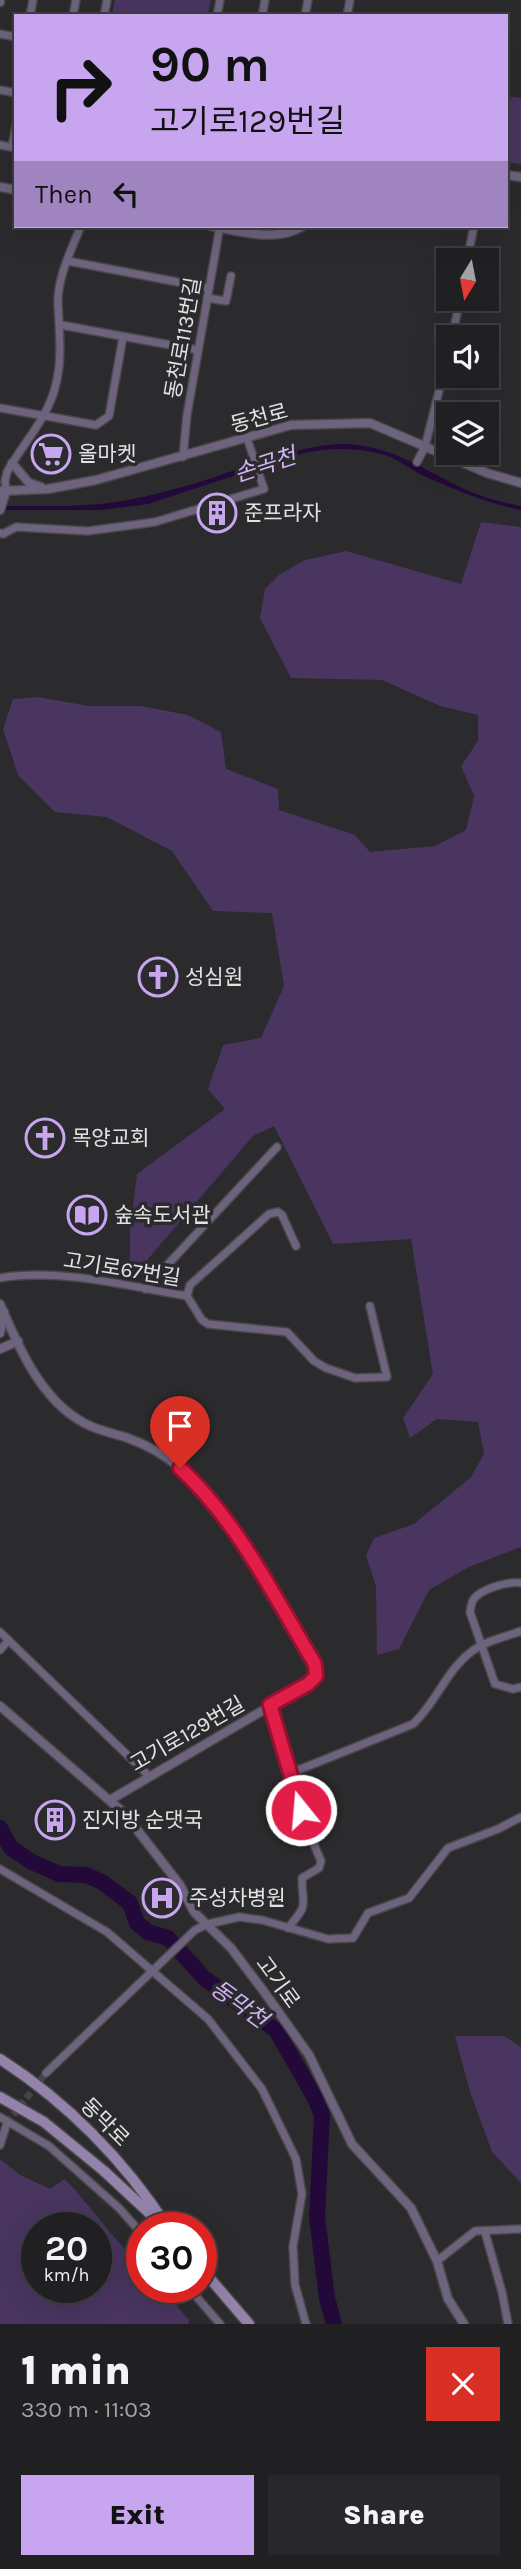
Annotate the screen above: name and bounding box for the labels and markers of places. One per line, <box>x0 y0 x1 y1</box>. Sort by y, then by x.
supermarket icon: 올마켓 <box>30 433 72 475</box>
place label: 올마켓 <box>78 442 136 466</box>
building icon: 준프라자 <box>196 492 238 534</box>
place label: 준프라자 <box>244 501 321 525</box>
church icon: 성심원 <box>137 956 179 998</box>
place label: 성심원 <box>185 965 243 989</box>
church icon: 목양교회 <box>24 1117 66 1159</box>
place label: 목양교회 <box>72 1126 149 1150</box>
library icon: 숲속도서관 <box>66 1194 108 1236</box>
place label: 숲속도서관 <box>114 1203 211 1227</box>
pin <box>150 1396 210 1468</box>
building icon: 진지방 순댓국 <box>34 1799 76 1841</box>
place label: 진지방 순댓국 <box>82 1808 203 1832</box>
hospital icon: 주성차병원 <box>141 1877 183 1919</box>
place label: 주성차병원 <box>189 1886 286 1910</box>

